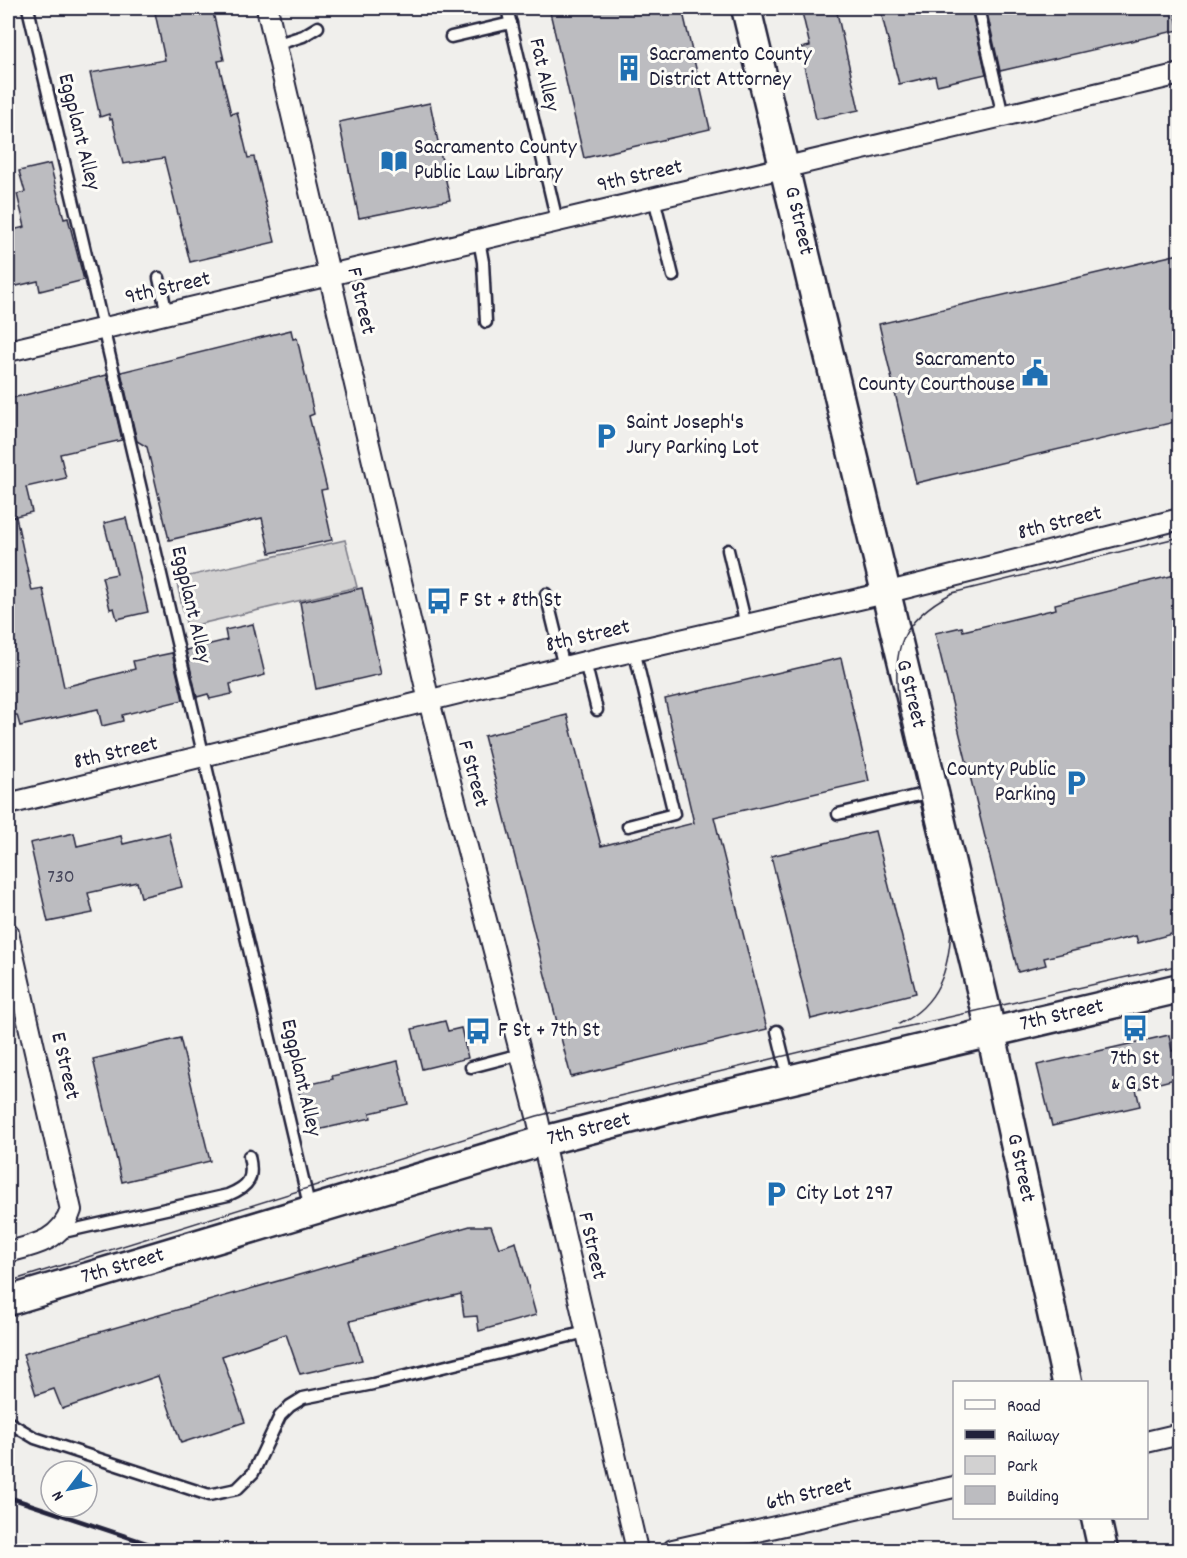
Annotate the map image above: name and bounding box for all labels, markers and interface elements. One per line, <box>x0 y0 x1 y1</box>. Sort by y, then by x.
street label: Fat Alley <box>520 35 567 116</box>
place label: Sacramento County District Attorney <box>649 40 813 96</box>
building icon: Sacramento County District Attorney <box>614 53 644 83</box>
street label: Eggplant Alley <box>49 70 108 195</box>
place label: Sacramento County Public Law Library <box>414 133 578 189</box>
library icon: Sacramento County Public Law Library <box>379 146 409 176</box>
street label: 9th Street <box>594 152 686 202</box>
street label: G Street <box>775 184 821 258</box>
street label: 9th Street <box>122 264 214 314</box>
street label: F Street <box>337 264 383 338</box>
place label: Sacramento County Courthouse <box>858 345 1015 401</box>
public building icon: Sacramento County Courthouse <box>1020 358 1050 388</box>
place label: Saint Joseph's Jury Parking Lot <box>626 408 759 464</box>
parking icon: Saint Joseph's Jury Parking Lot <box>591 421 621 451</box>
street label: 8th Street <box>1015 499 1105 549</box>
street label: Eggplant Alley <box>161 543 219 668</box>
bus stop icon: F St + 8th St <box>424 586 454 616</box>
place label: F St + 8th St <box>459 586 562 617</box>
street label: 8th Street <box>543 612 633 662</box>
street label: G Street <box>887 656 933 732</box>
street label: 8th Street <box>71 729 161 779</box>
street label: F Street <box>448 737 496 811</box>
place label: County Public Parking <box>947 755 1056 811</box>
parking icon: County Public Parking <box>1061 768 1091 798</box>
house number: 730 <box>47 864 75 892</box>
street label: 7th Street <box>1017 991 1107 1041</box>
bus stop icon: 7th St & G St <box>1120 1013 1150 1043</box>
street label: Eggplant Alley <box>271 1016 329 1141</box>
bus stop icon: F St + 7th St <box>463 1016 493 1046</box>
place label: F St + 7th St <box>498 1016 600 1047</box>
street label: E Street <box>41 1029 87 1103</box>
place label: 7th St & G St <box>1110 1044 1160 1100</box>
street label: 7th Street <box>544 1105 634 1155</box>
street label: G Street <box>998 1131 1042 1205</box>
parking icon: City Lot 297 <box>761 1179 791 1209</box>
place label: City Lot 297 <box>796 1179 893 1210</box>
street label: F Street <box>568 1209 614 1283</box>
street label: 7th Street <box>78 1240 168 1294</box>
legend <box>953 1381 1148 1519</box>
text: Road <box>1007 1395 1041 1420</box>
text: Railway <box>1007 1425 1060 1450</box>
text: Park <box>1007 1455 1038 1480</box>
north arrow <box>39 1459 99 1519</box>
street label: 6th Street <box>763 1470 855 1520</box>
text: Building <box>1007 1485 1059 1510</box>
text: N <box>47 1486 70 1505</box>

